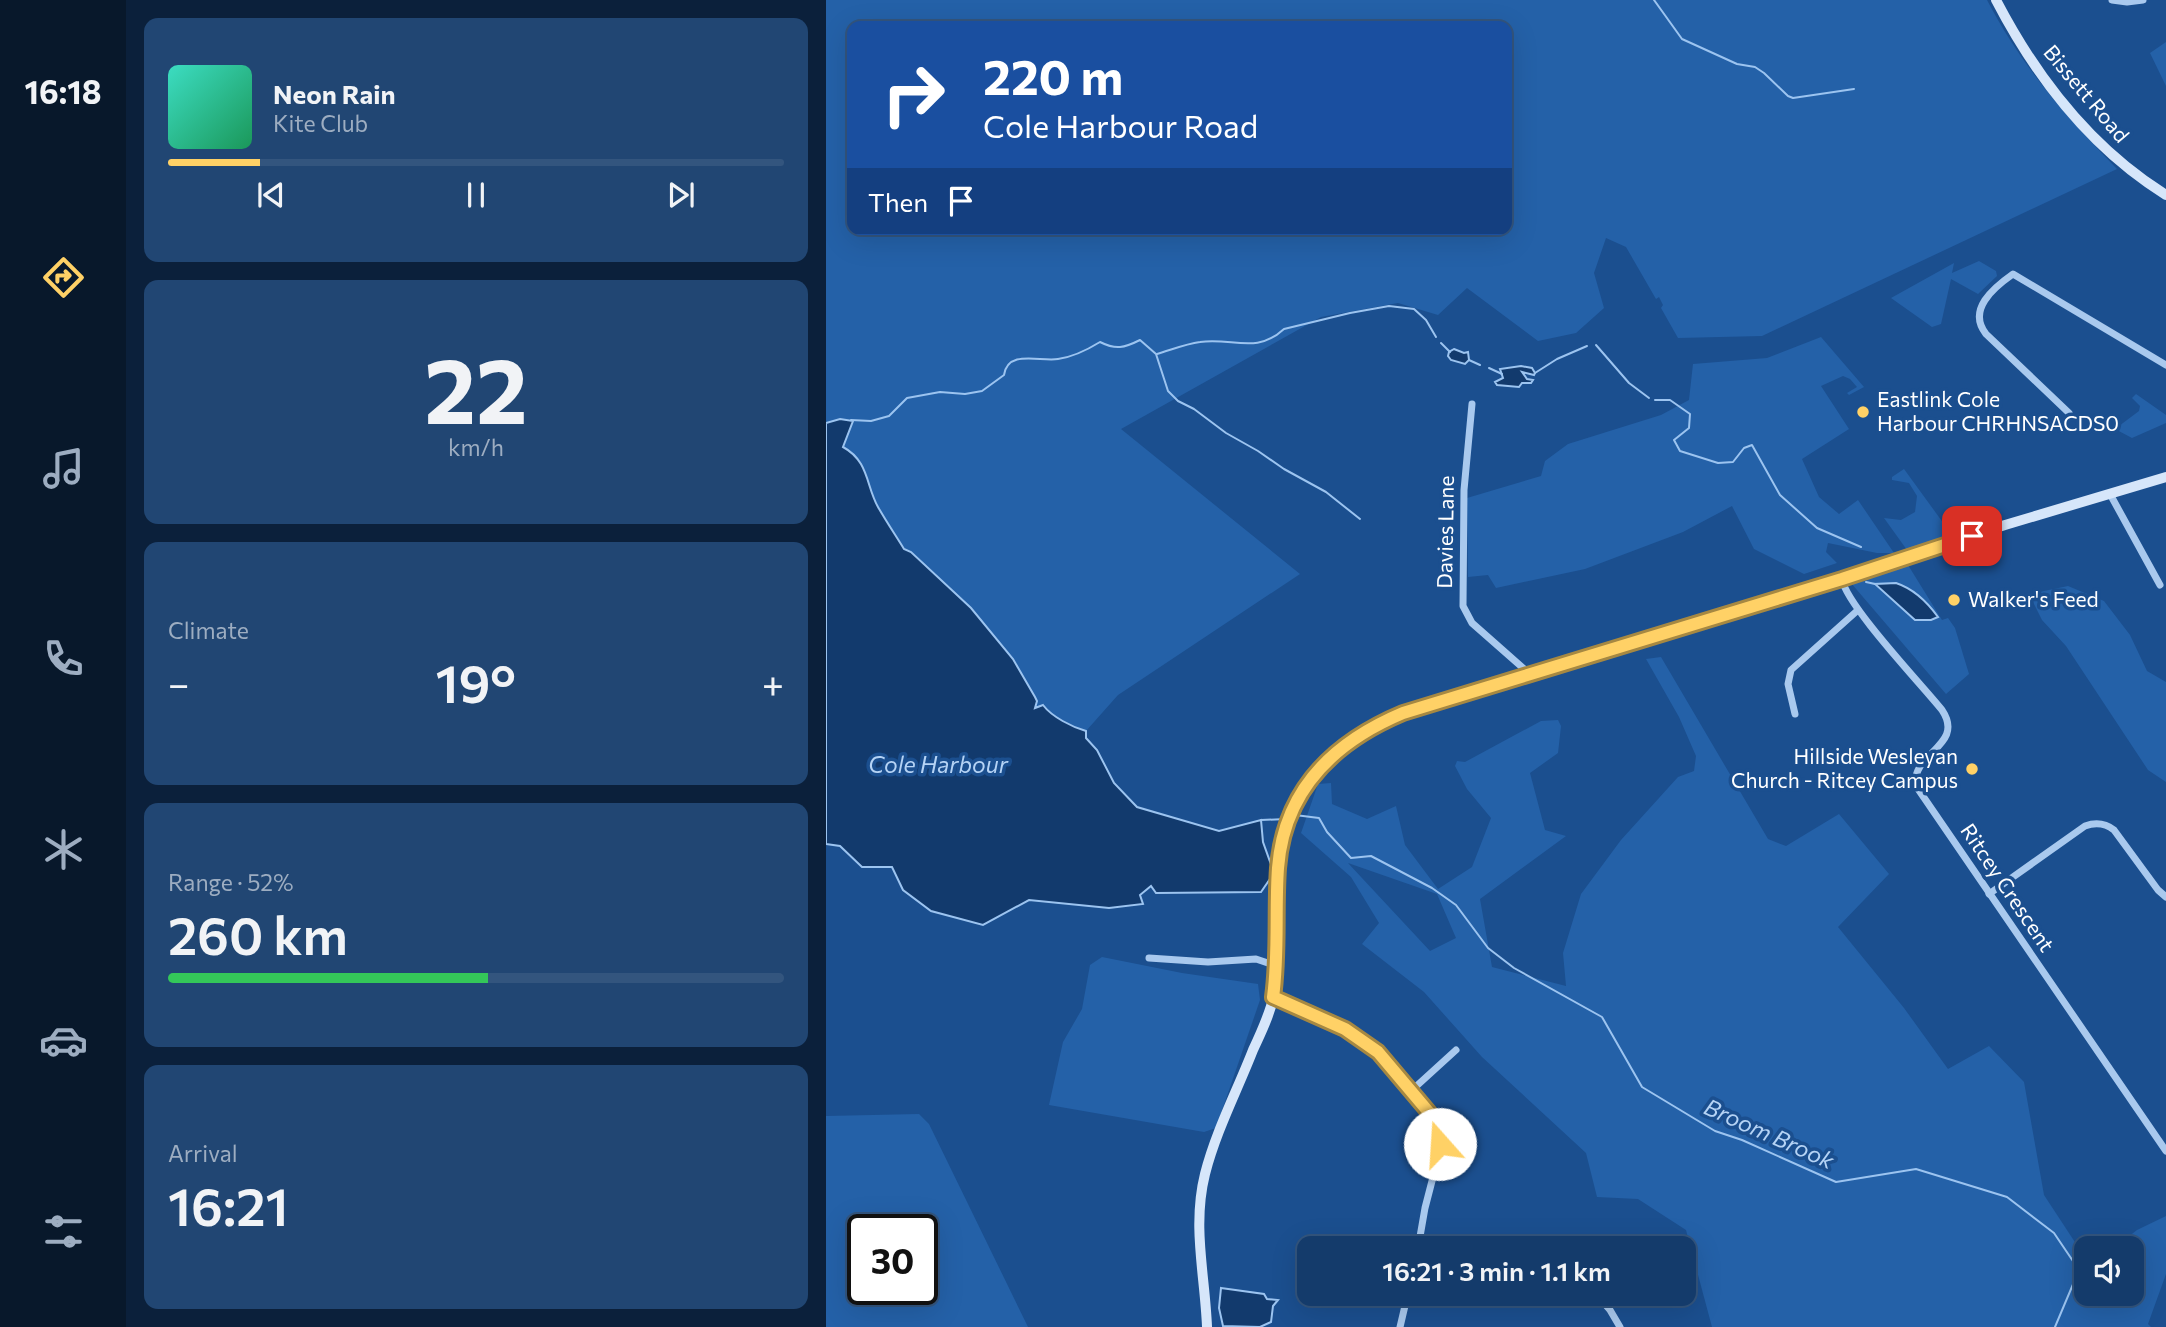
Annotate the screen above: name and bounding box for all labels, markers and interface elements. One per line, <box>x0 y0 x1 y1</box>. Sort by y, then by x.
street label: Bissett Road <box>2039 39 2135 147</box>
text: 220 m <box>983 45 1123 105</box>
icon: right <box>868 49 959 140</box>
text: 16:18 <box>25 71 101 111</box>
text: Neon Rain <box>273 78 396 109</box>
text: Cole Harbour Road <box>983 105 1258 145</box>
text: Kite Club <box>273 109 368 137</box>
icon: previous <box>252 176 290 214</box>
icon: pause <box>457 176 495 214</box>
icon: next <box>662 176 700 214</box>
icon: arrive <box>942 182 980 220</box>
text: Then <box>868 186 928 217</box>
icon: directions <box>39 253 88 302</box>
text: 22 <box>424 331 528 443</box>
place label: Eastlink Cole Harbour CHRHNSACDS0 <box>1877 386 2119 435</box>
marker: Eastlink Cole Harbour CHRHNSACDS0 <box>1855 404 1871 420</box>
text: km/h <box>448 433 504 461</box>
icon: music <box>39 444 88 493</box>
street label: Davies Lane <box>1431 475 1458 589</box>
pin <box>1942 506 2002 566</box>
icon: arrive <box>1953 517 1991 555</box>
place label: Walker's Feed <box>1968 586 2099 611</box>
marker: Walker's Feed <box>1946 592 1962 608</box>
text: Climate <box>168 616 249 644</box>
icon: phone <box>39 634 88 683</box>
text: 19° <box>435 650 516 714</box>
text: − <box>168 659 190 706</box>
text: + <box>762 659 784 706</box>
place label: Hillside Wesleyan Church - Ritcey Campus <box>1731 743 1958 792</box>
water label: Cole Harbour <box>868 750 1009 778</box>
marker: Hillside Wesleyan Church - Ritcey Campus <box>1964 761 1980 777</box>
street label: Ritcey Crescent <box>1956 818 2060 956</box>
icon: climate <box>39 825 88 874</box>
text: Range · 52% <box>168 868 293 896</box>
text: 260 km <box>168 902 348 966</box>
icon: car <box>39 1016 88 1065</box>
water label: Broom Brook <box>1700 1092 1839 1174</box>
position arrow <box>1403 1107 1477 1181</box>
text: Arrival <box>168 1139 238 1167</box>
text: 16:21 <box>168 1173 289 1237</box>
icon: filters <box>39 1207 88 1256</box>
speed limit sign: 30 <box>847 1214 938 1305</box>
map controls <box>2074 1236 2144 1306</box>
button: sound <box>2074 1236 2144 1306</box>
text: 16:21 · 3 min · 1.1 km <box>1382 1255 1611 1286</box>

